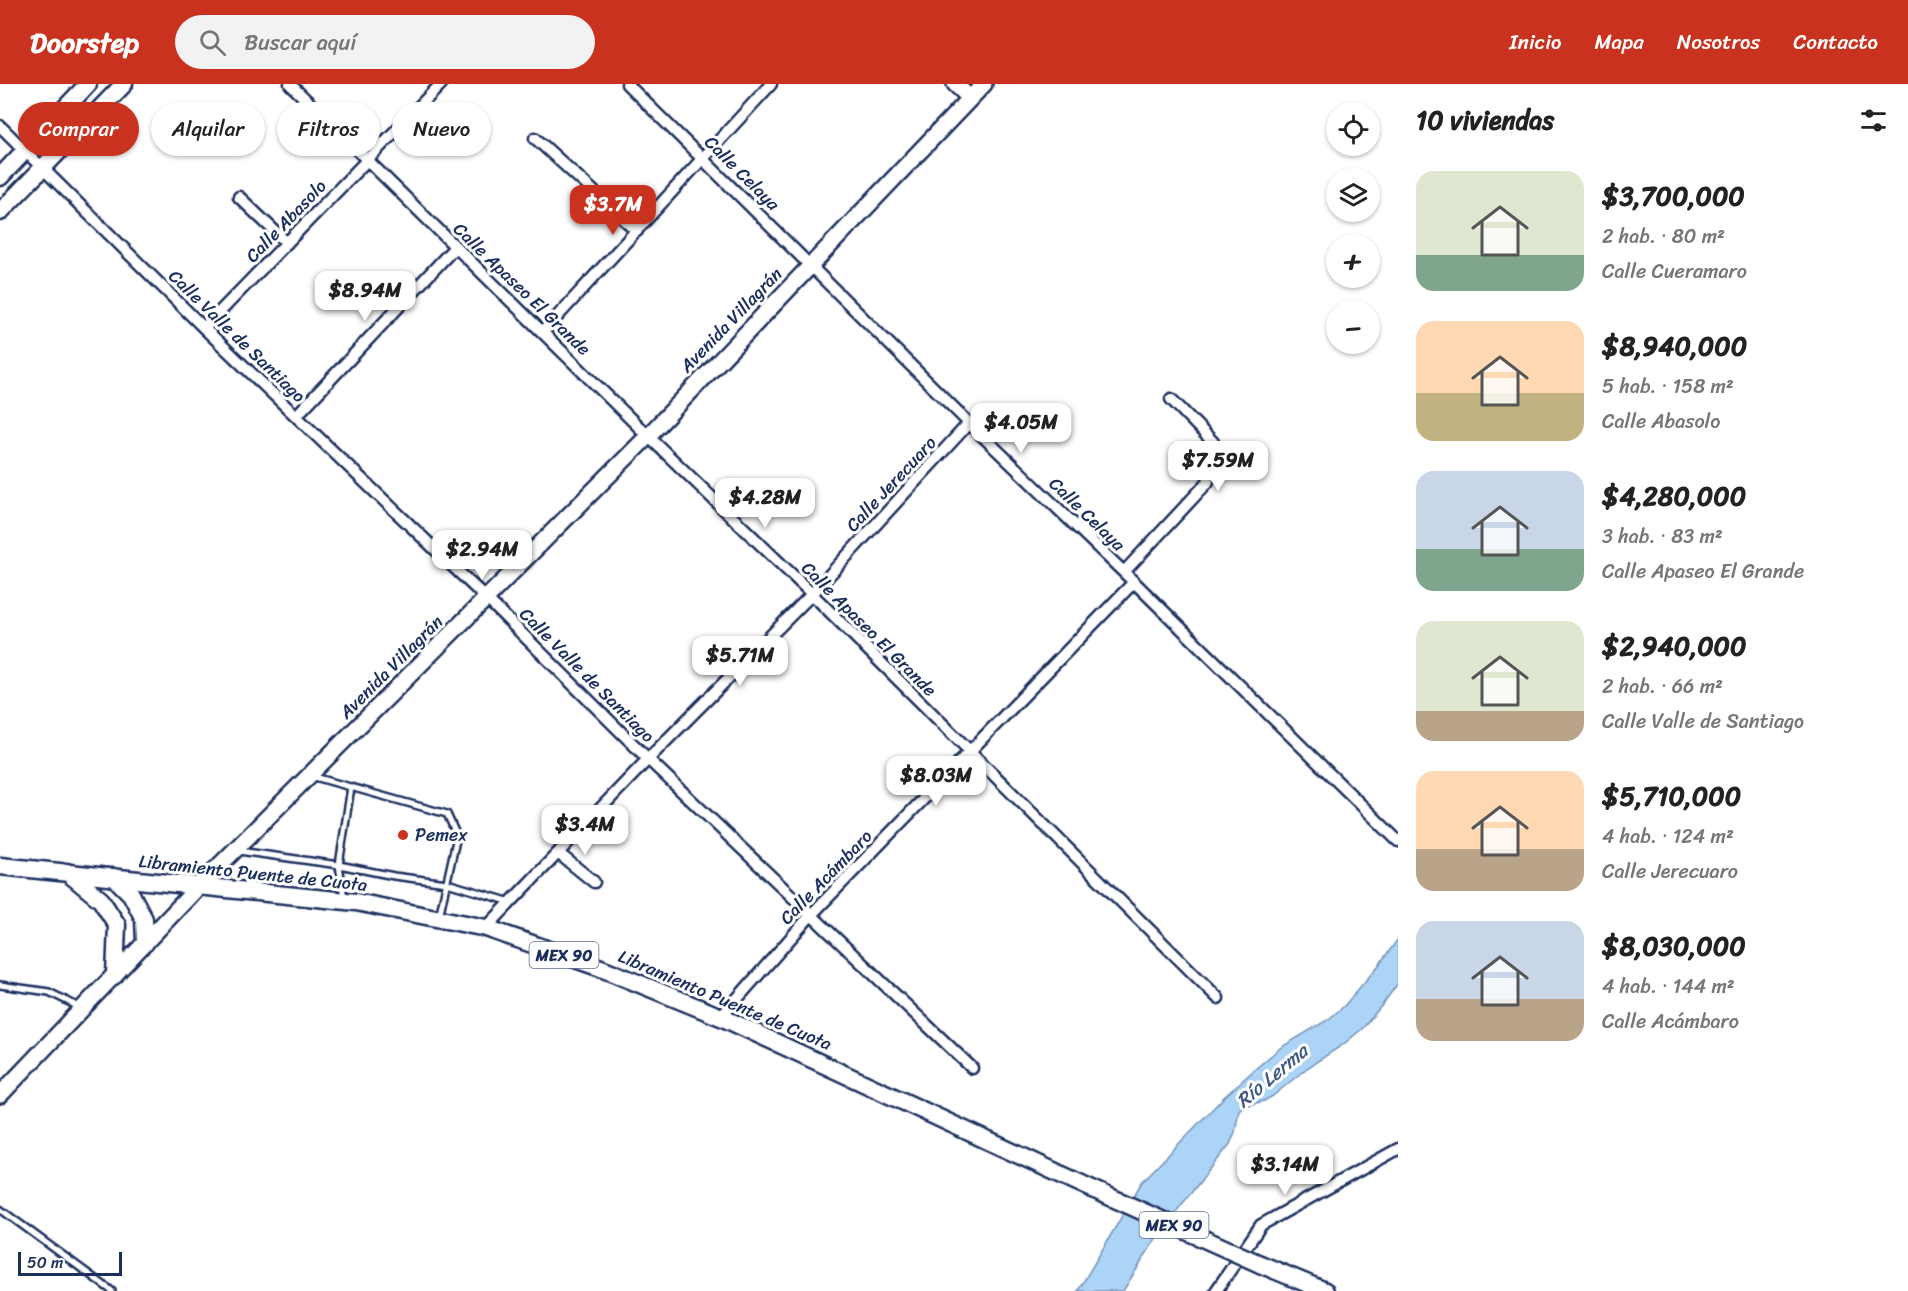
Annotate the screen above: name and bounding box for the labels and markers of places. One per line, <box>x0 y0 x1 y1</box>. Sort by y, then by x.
pin: $3.7M <box>571 185 655 236</box>
pin: $8.94M <box>316 271 414 322</box>
pin: $4.05M <box>972 403 1070 454</box>
pin: $7.59M <box>1169 441 1267 492</box>
pin: $4.28M <box>716 478 814 529</box>
pin: $2.94M <box>433 530 531 581</box>
pin: $5.71M <box>691 636 789 687</box>
pin: $8.03M <box>887 756 985 807</box>
pin: $3.4M <box>543 805 627 856</box>
place label: Pemex <box>415 819 468 851</box>
marker: Pemex <box>396 828 410 842</box>
pin: $3.14M <box>1236 1145 1334 1196</box>

